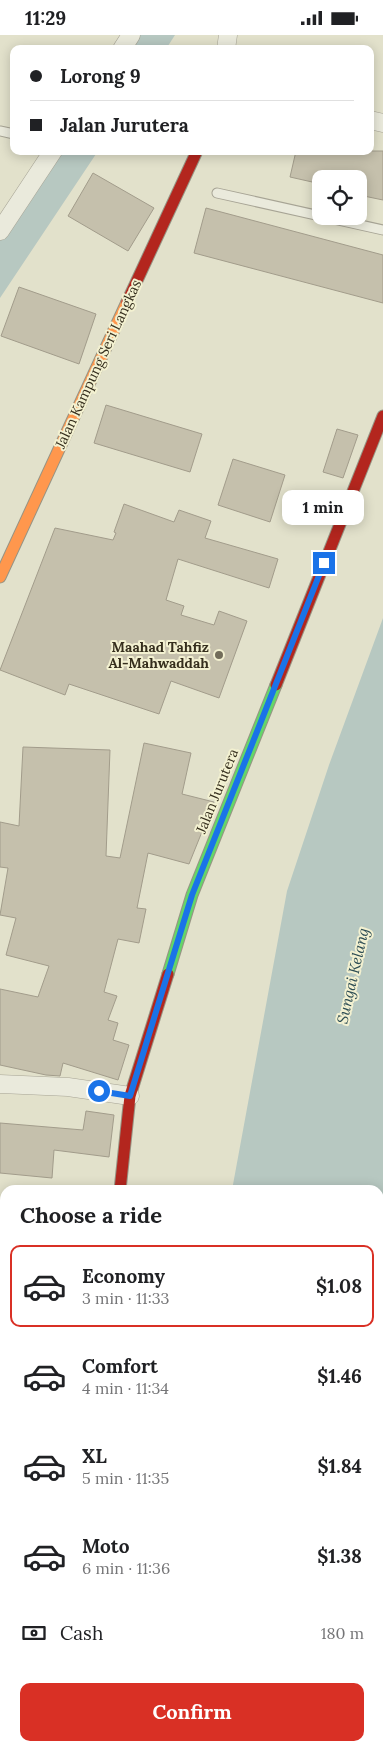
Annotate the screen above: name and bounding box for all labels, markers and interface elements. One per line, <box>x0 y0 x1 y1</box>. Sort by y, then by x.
text: 11:29 <box>25 6 66 30</box>
text: Lorong 9 <box>60 64 141 88</box>
text: Jalan Jurutera <box>60 113 189 137</box>
map controls <box>312 170 367 225</box>
button: locate <box>312 170 367 225</box>
street label: Jalan Kampung Seri Langkas <box>51 277 145 452</box>
callout: 1 min <box>283 491 365 525</box>
text: 1 min <box>303 497 343 517</box>
route end <box>313 552 335 574</box>
place label: Maahad Tahfiz Al-Mahwaddah <box>108 638 209 672</box>
marker: Maahad Tahfiz Al-Mahwaddah <box>213 649 225 661</box>
street label: Jalan Jurutera <box>191 746 242 837</box>
water label: Sungai Kelang <box>332 926 373 1026</box>
route start <box>88 1080 110 1102</box>
text: Choose a ride <box>20 1201 162 1229</box>
icon: car <box>22 1264 67 1309</box>
text: Economy <box>82 1264 165 1288</box>
text: $1.08 <box>316 1274 362 1298</box>
text: 3 min · 11:33 <box>82 1288 170 1308</box>
icon: car <box>22 1354 67 1399</box>
text: Comfort <box>82 1354 158 1378</box>
text: $1.46 <box>317 1364 362 1388</box>
text: 4 min · 11:34 <box>82 1378 169 1398</box>
icon: car <box>22 1444 67 1489</box>
text: XL <box>82 1444 107 1468</box>
text: $1.84 <box>317 1454 362 1478</box>
text: 5 min · 11:35 <box>82 1468 169 1488</box>
icon: car <box>22 1534 67 1579</box>
text: Moto <box>82 1534 129 1558</box>
text: $1.38 <box>317 1544 362 1568</box>
text: 6 min · 11:36 <box>82 1558 170 1578</box>
icon: cash <box>20 1619 48 1647</box>
text: Cash <box>60 1621 103 1645</box>
text: 180 m <box>321 1623 364 1643</box>
button: Confirm <box>20 1683 364 1741</box>

